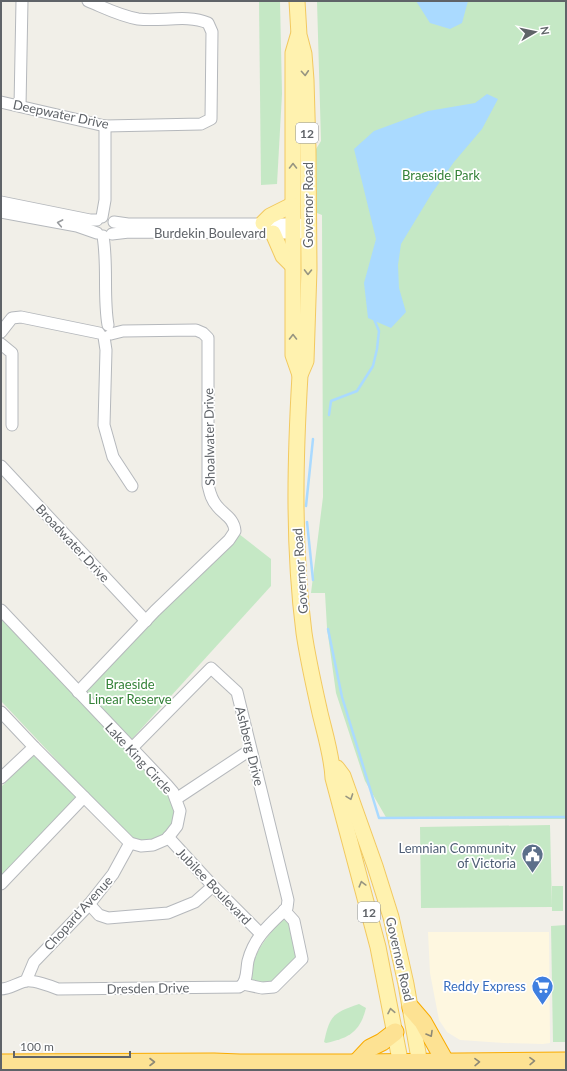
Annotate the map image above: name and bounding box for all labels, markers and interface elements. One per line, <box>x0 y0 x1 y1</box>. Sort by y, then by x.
north arrow <box>515 12 555 52</box>
text: N <box>538 25 552 36</box>
one-way arrow <box>301 70 310 76</box>
street label: Deepwater Drive <box>12 96 110 132</box>
road number: 12 <box>296 123 318 143</box>
street label: Governor Road <box>300 162 316 248</box>
one-way arrow <box>288 163 297 169</box>
park label: Braeside Park <box>402 167 480 183</box>
one-way arrow <box>57 219 63 228</box>
street label: Burdekin Boulevard <box>154 225 266 241</box>
one-way arrow <box>304 269 313 275</box>
one-way arrow <box>288 334 297 340</box>
street label: Shoalwater Drive <box>200 388 218 486</box>
street label: Broadwater Drive <box>33 501 113 585</box>
street label: Governor Road <box>289 528 311 614</box>
park label: Braeside Linear Reserve <box>88 676 172 707</box>
street label: Ashberg Drive <box>232 705 268 788</box>
street label: Lake King Circle <box>102 719 176 797</box>
one-way arrow <box>346 793 354 800</box>
place label: Lemnian Community of Victoria <box>399 840 516 871</box>
public building icon: Lemnian Community of Victoria <box>519 842 545 875</box>
street label: Jubilee Boulevard <box>173 844 255 928</box>
street label: Chopard Avenue <box>40 872 116 954</box>
one-way arrow <box>358 881 367 888</box>
road number: 12 <box>358 902 380 922</box>
street label: Governor Road <box>383 915 417 1003</box>
supermarket icon: Reddy Express <box>529 973 555 1006</box>
place label: Reddy Express <box>443 978 526 994</box>
street label: Dresden Drive <box>107 979 189 997</box>
one-way arrow <box>388 1008 396 1014</box>
one-way arrow <box>426 1030 433 1037</box>
scale bar <box>14 1033 130 1059</box>
text: 100 m <box>20 1039 54 1054</box>
one-way arrow <box>529 1057 535 1065</box>
one-way arrow <box>149 1058 155 1066</box>
one-way arrow <box>474 1058 480 1066</box>

